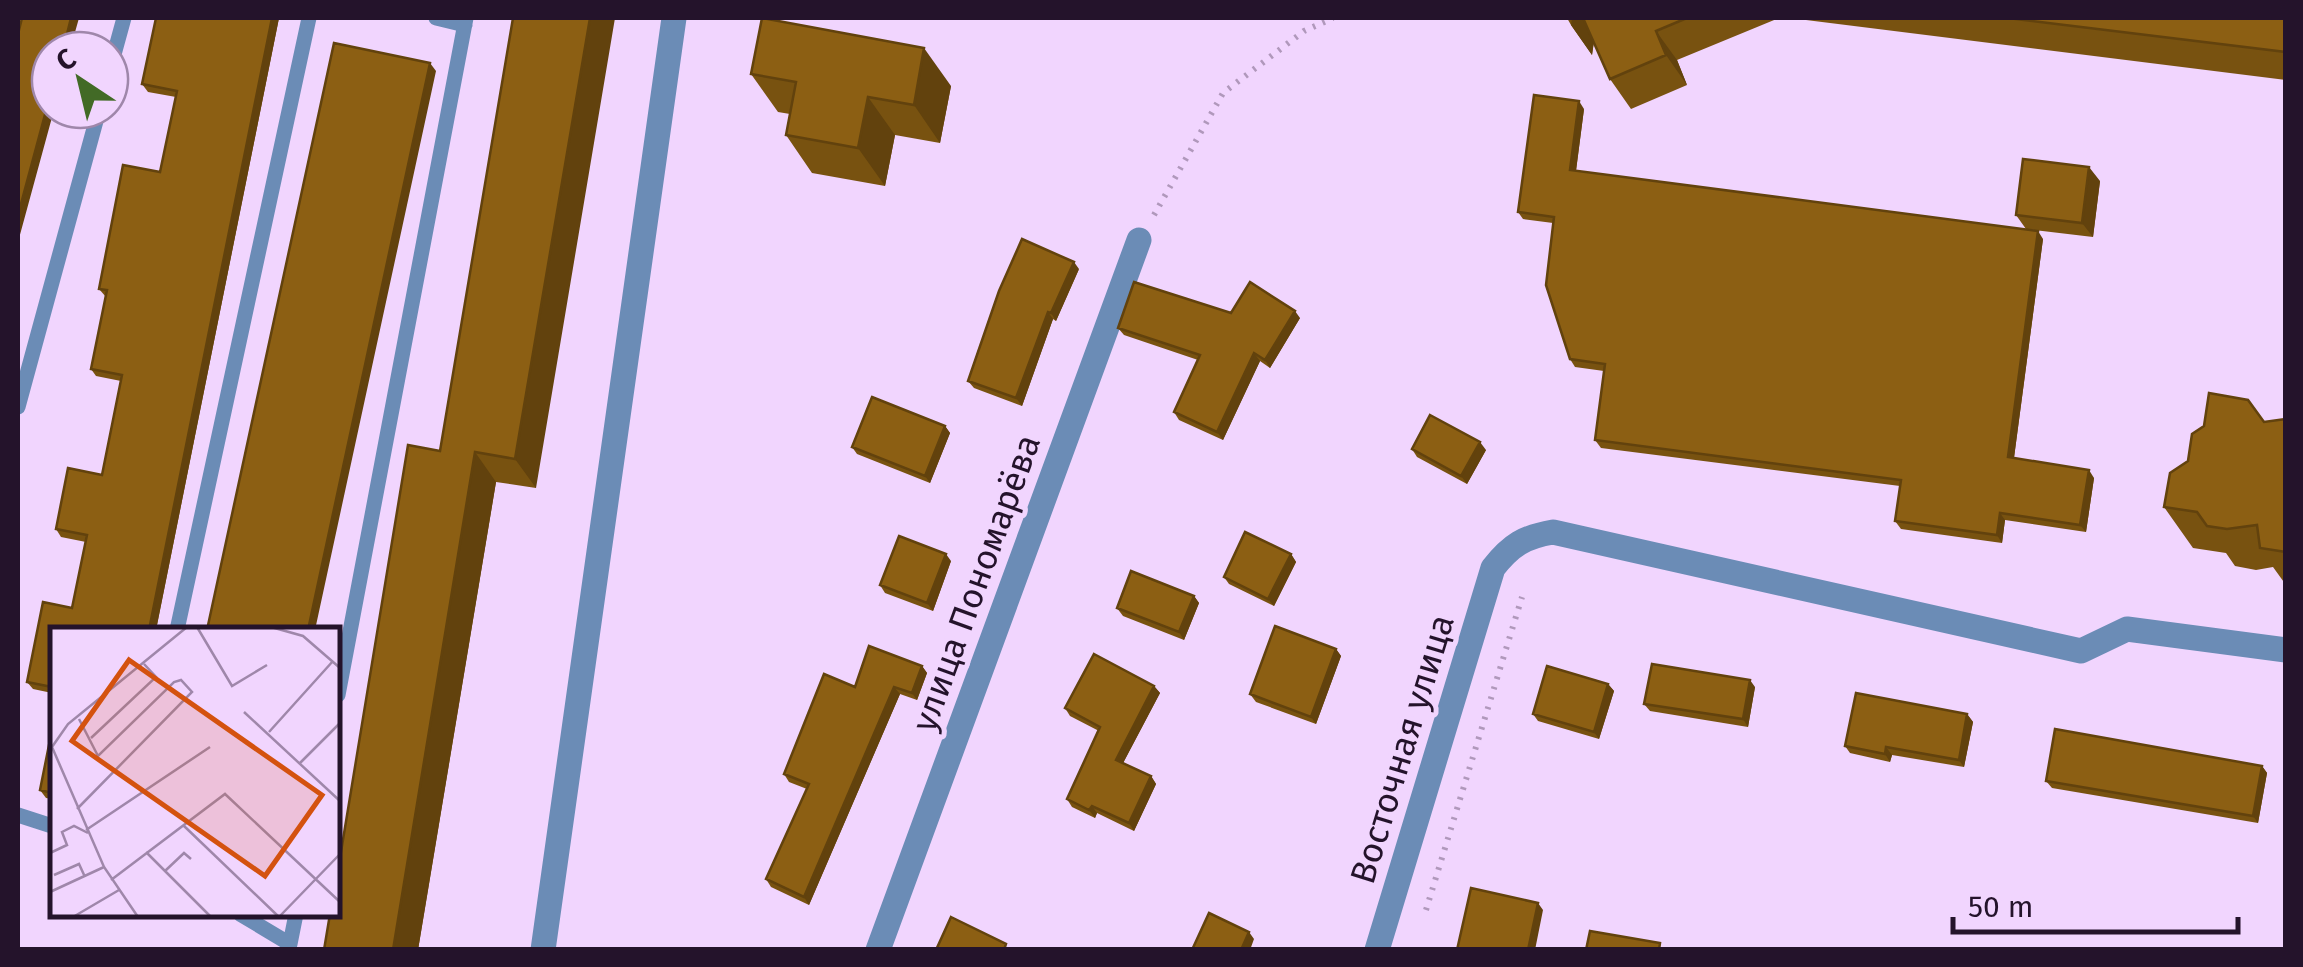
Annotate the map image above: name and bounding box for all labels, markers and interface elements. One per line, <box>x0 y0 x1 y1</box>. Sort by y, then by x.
north arrow <box>30 30 130 130</box>
text: С <box>50 42 82 78</box>
street label: улица Пономарёва <box>903 429 1049 737</box>
street label: Восточная улица <box>1341 609 1463 889</box>
inset map <box>50 627 340 917</box>
scale bar <box>1953 872 2238 934</box>
text: 50 m <box>1968 889 2033 925</box>

